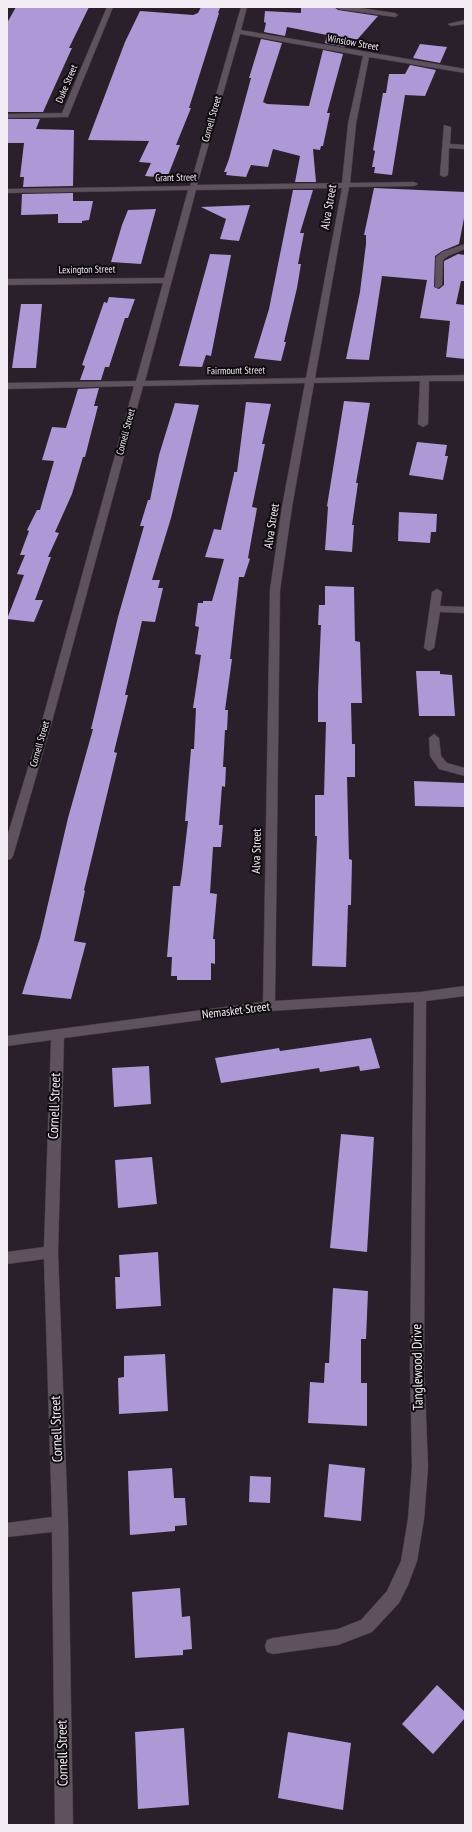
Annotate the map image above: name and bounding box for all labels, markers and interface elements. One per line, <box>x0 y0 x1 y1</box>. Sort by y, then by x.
street label: Winslow Street <box>326 33 380 53</box>
street label: Duke Street <box>54 63 80 105</box>
street label: Cornell Street <box>200 95 224 143</box>
street label: Grant Street <box>155 172 197 184</box>
street label: Alva Street <box>318 183 340 231</box>
street label: Lexington Street <box>58 264 116 276</box>
street label: Fairmount Street <box>207 364 265 378</box>
street label: Cornell Street <box>114 408 138 456</box>
street label: Alva Street <box>261 502 283 550</box>
street label: Cornell Street <box>28 720 52 768</box>
street label: Alva Street <box>249 828 265 874</box>
street label: Nemasket Street <box>201 1000 271 1022</box>
street label: Cornell Street <box>45 1073 65 1139</box>
street label: Tanglewood Drive <box>409 1324 427 1410</box>
street label: Cornell Street <box>47 1396 67 1462</box>
street label: Cornell Street <box>54 1720 72 1786</box>

